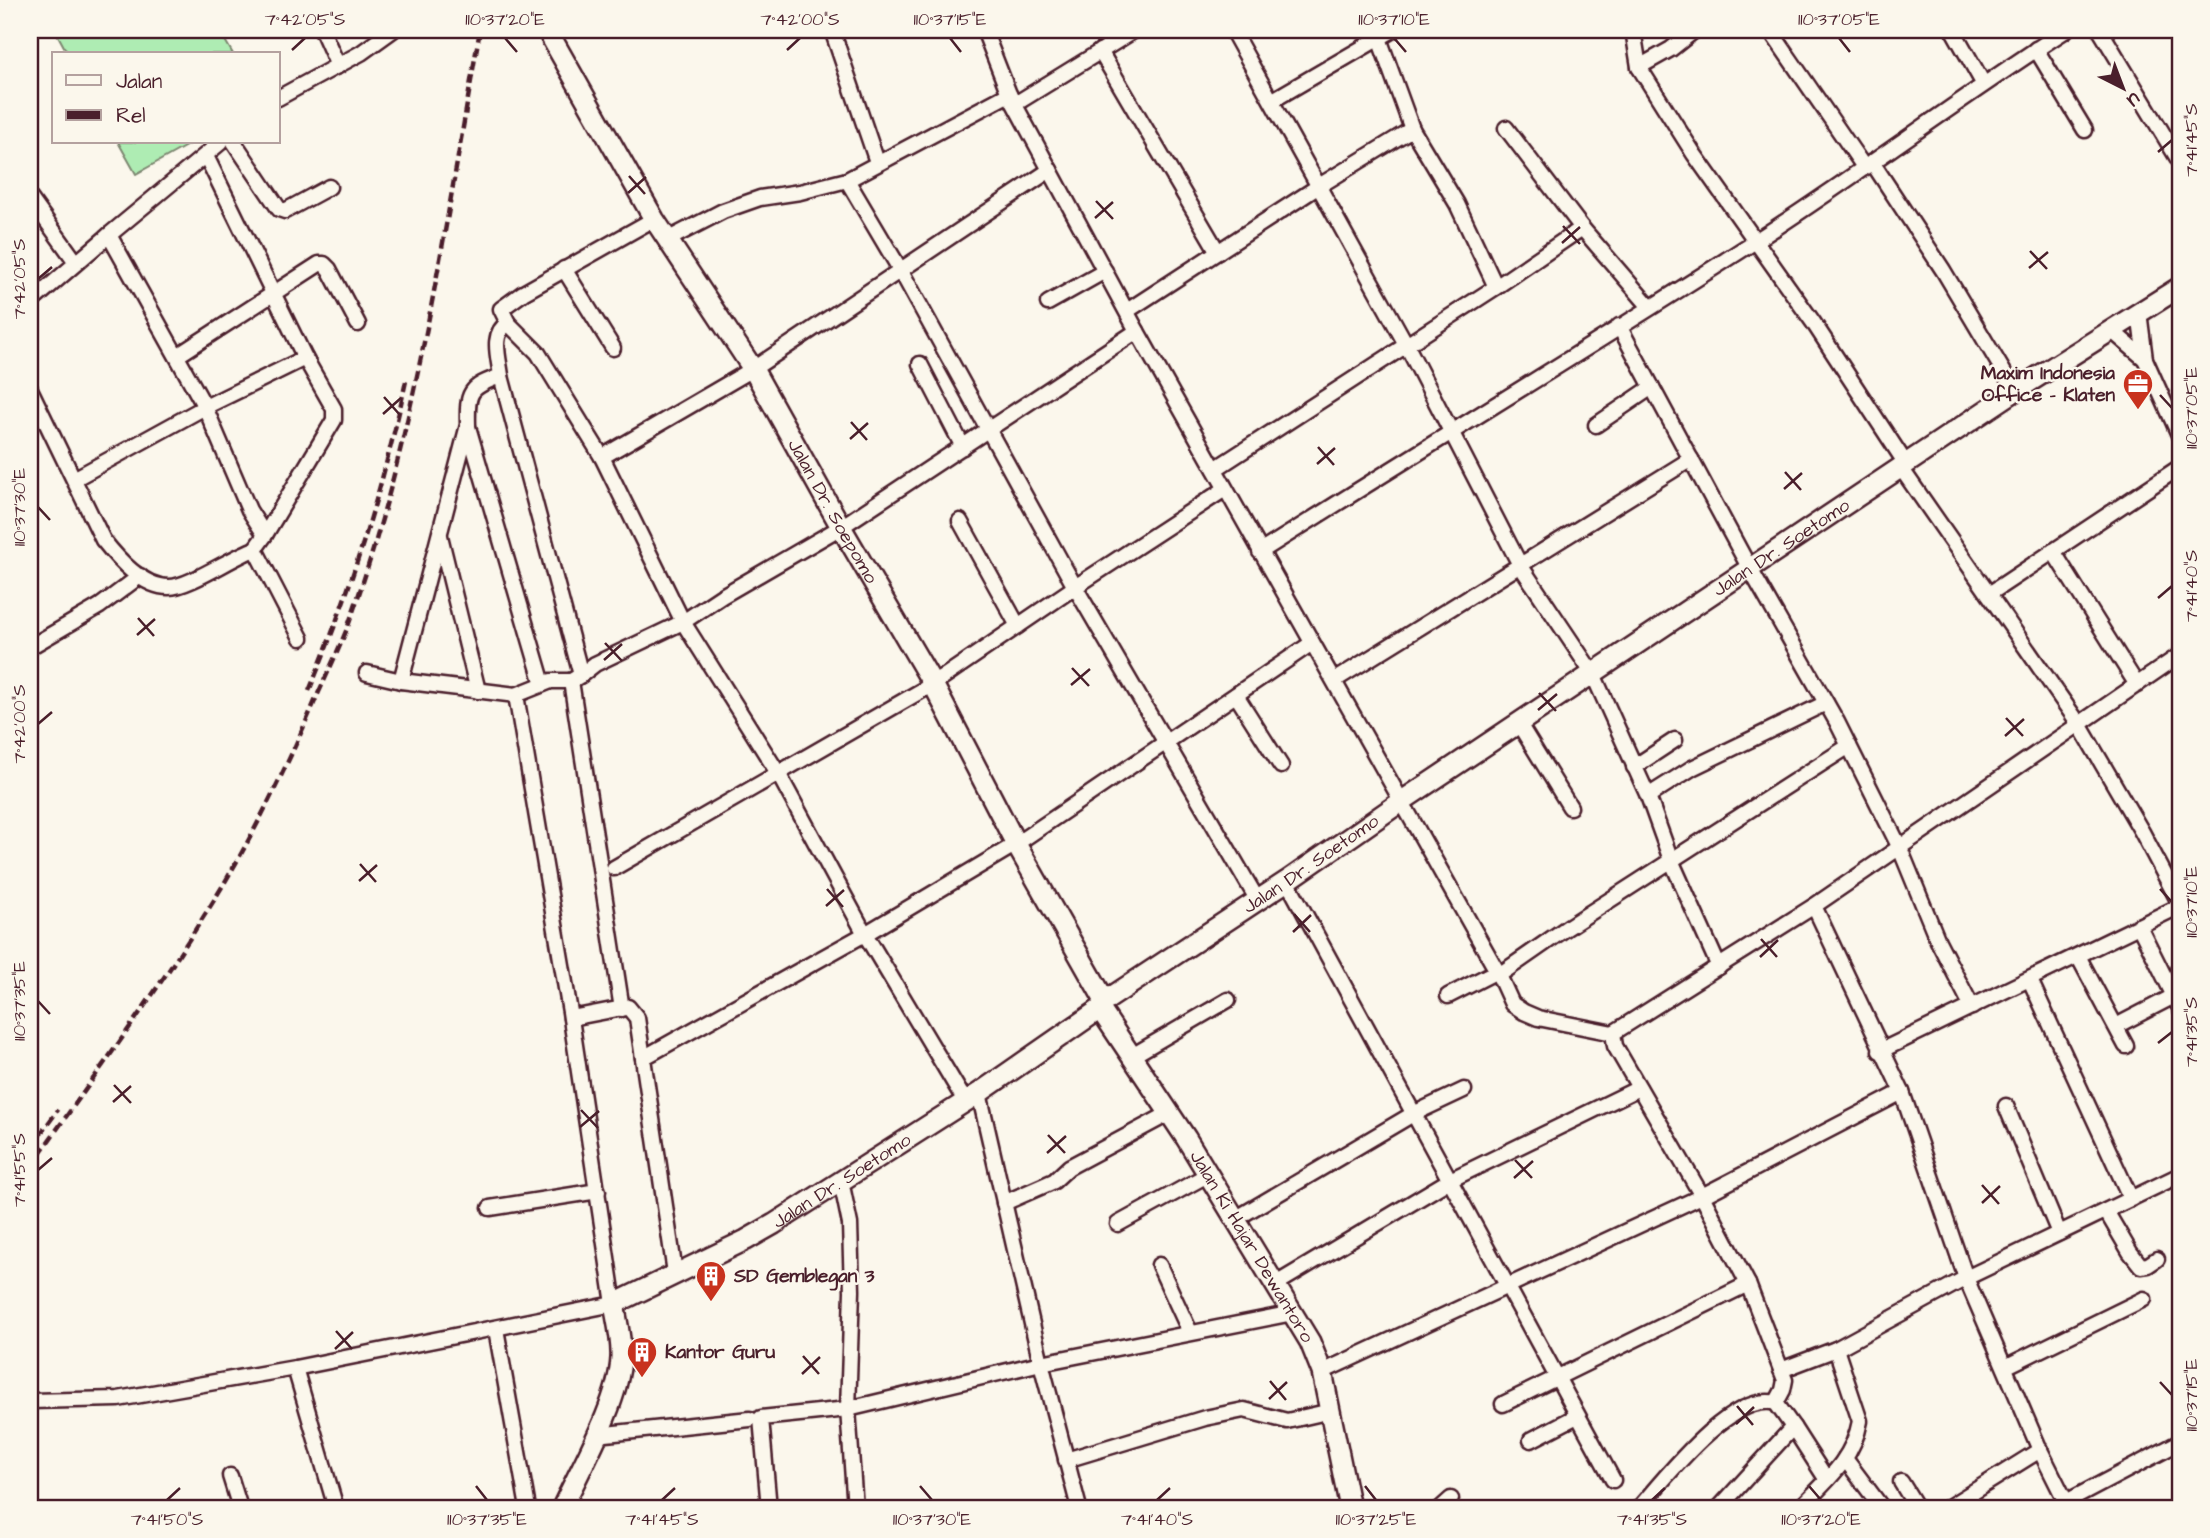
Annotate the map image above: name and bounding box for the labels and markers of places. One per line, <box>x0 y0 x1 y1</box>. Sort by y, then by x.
place label: Maxim Indonesia Office - Klaten <box>1981 360 2115 409</box>
office icon: Maxim Indonesia Office - Klaten <box>2121 367 2155 411</box>
building icon: SD Gemblegan 3 <box>694 1259 728 1303</box>
place label: SD Gemblegan 3 <box>733 1263 875 1291</box>
building icon: Kantor Guru <box>625 1335 659 1379</box>
place label: Kantor Guru <box>665 1339 775 1366</box>

